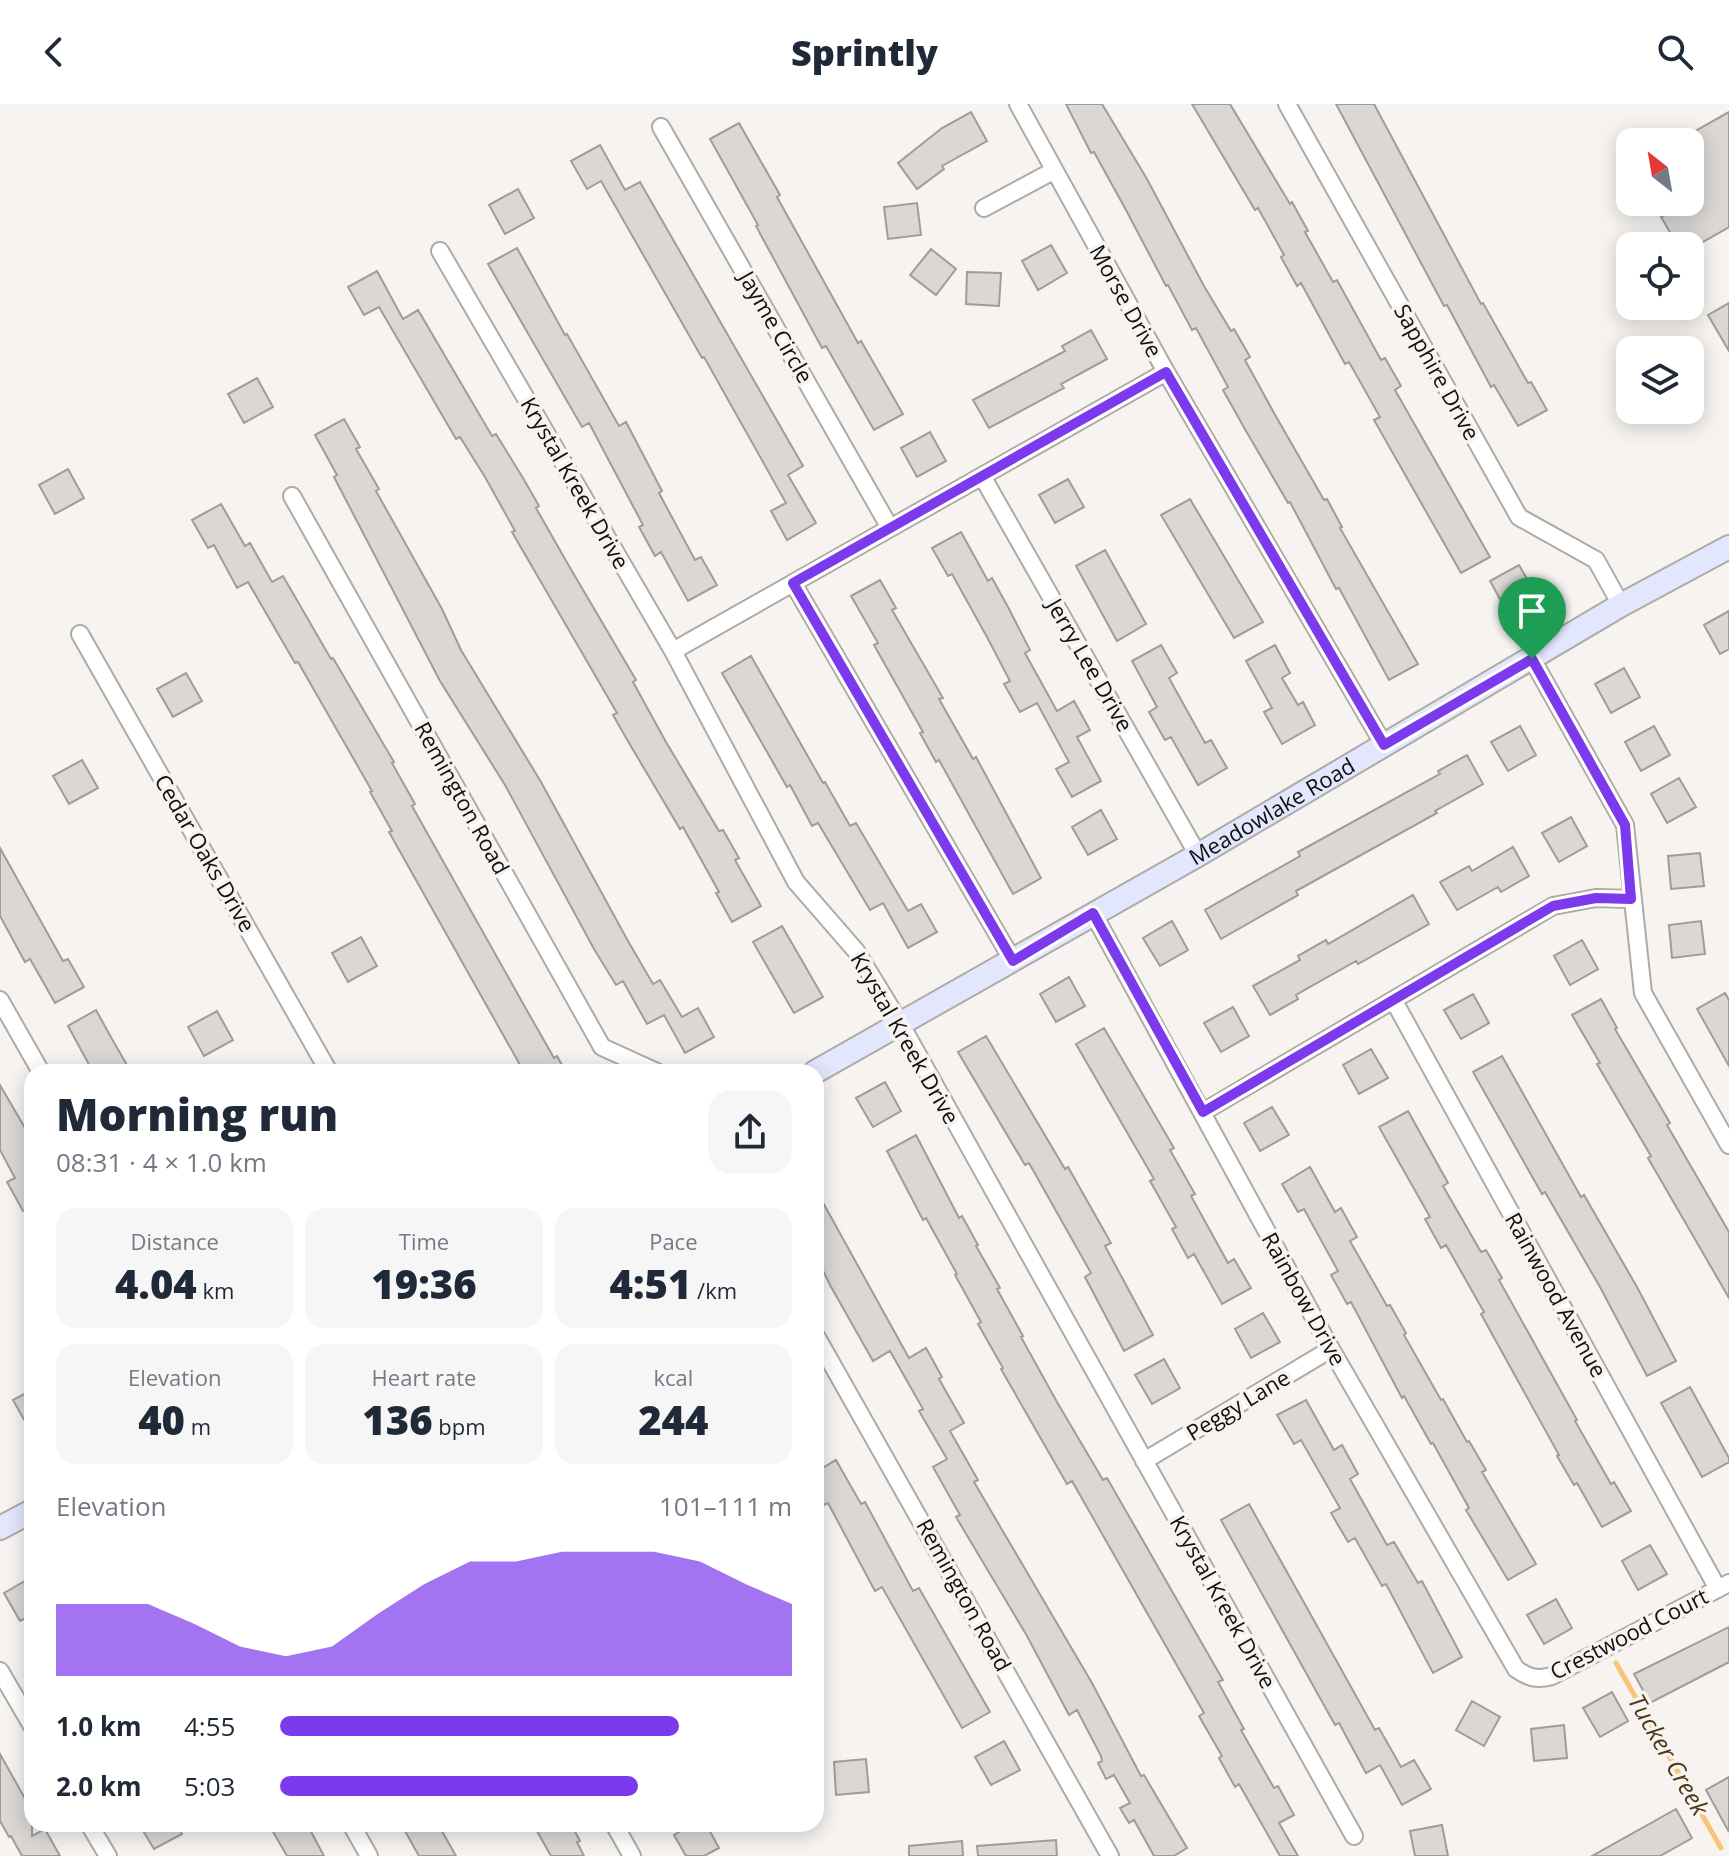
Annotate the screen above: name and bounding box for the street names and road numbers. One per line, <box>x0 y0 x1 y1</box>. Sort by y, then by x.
street label: Morse Drive <box>1084 239 1170 362</box>
street label: Jayme Circle <box>732 263 821 388</box>
street label: Sapphire Drive <box>1388 298 1488 445</box>
street label: Krystal Kreek Drive <box>514 391 637 574</box>
street label: Jerry Lee Drive <box>1040 591 1141 736</box>
street label: Remington Road <box>409 716 517 879</box>
street label: Meadowlake Road <box>1183 750 1360 871</box>
street label: Cedar Oaks Drive <box>148 768 263 937</box>
street label: Krystal Kreek Drive <box>844 946 967 1129</box>
street label: Rainwood Avenue <box>1499 1207 1615 1382</box>
street label: Rainbow Drive <box>1256 1226 1354 1371</box>
street label: Peggy Lane <box>1180 1361 1295 1447</box>
street label: Krystal Kreek Drive <box>1164 1510 1284 1693</box>
street label: Remington Road <box>911 1513 1019 1676</box>
street label: Crestwood Court <box>1544 1580 1713 1686</box>

